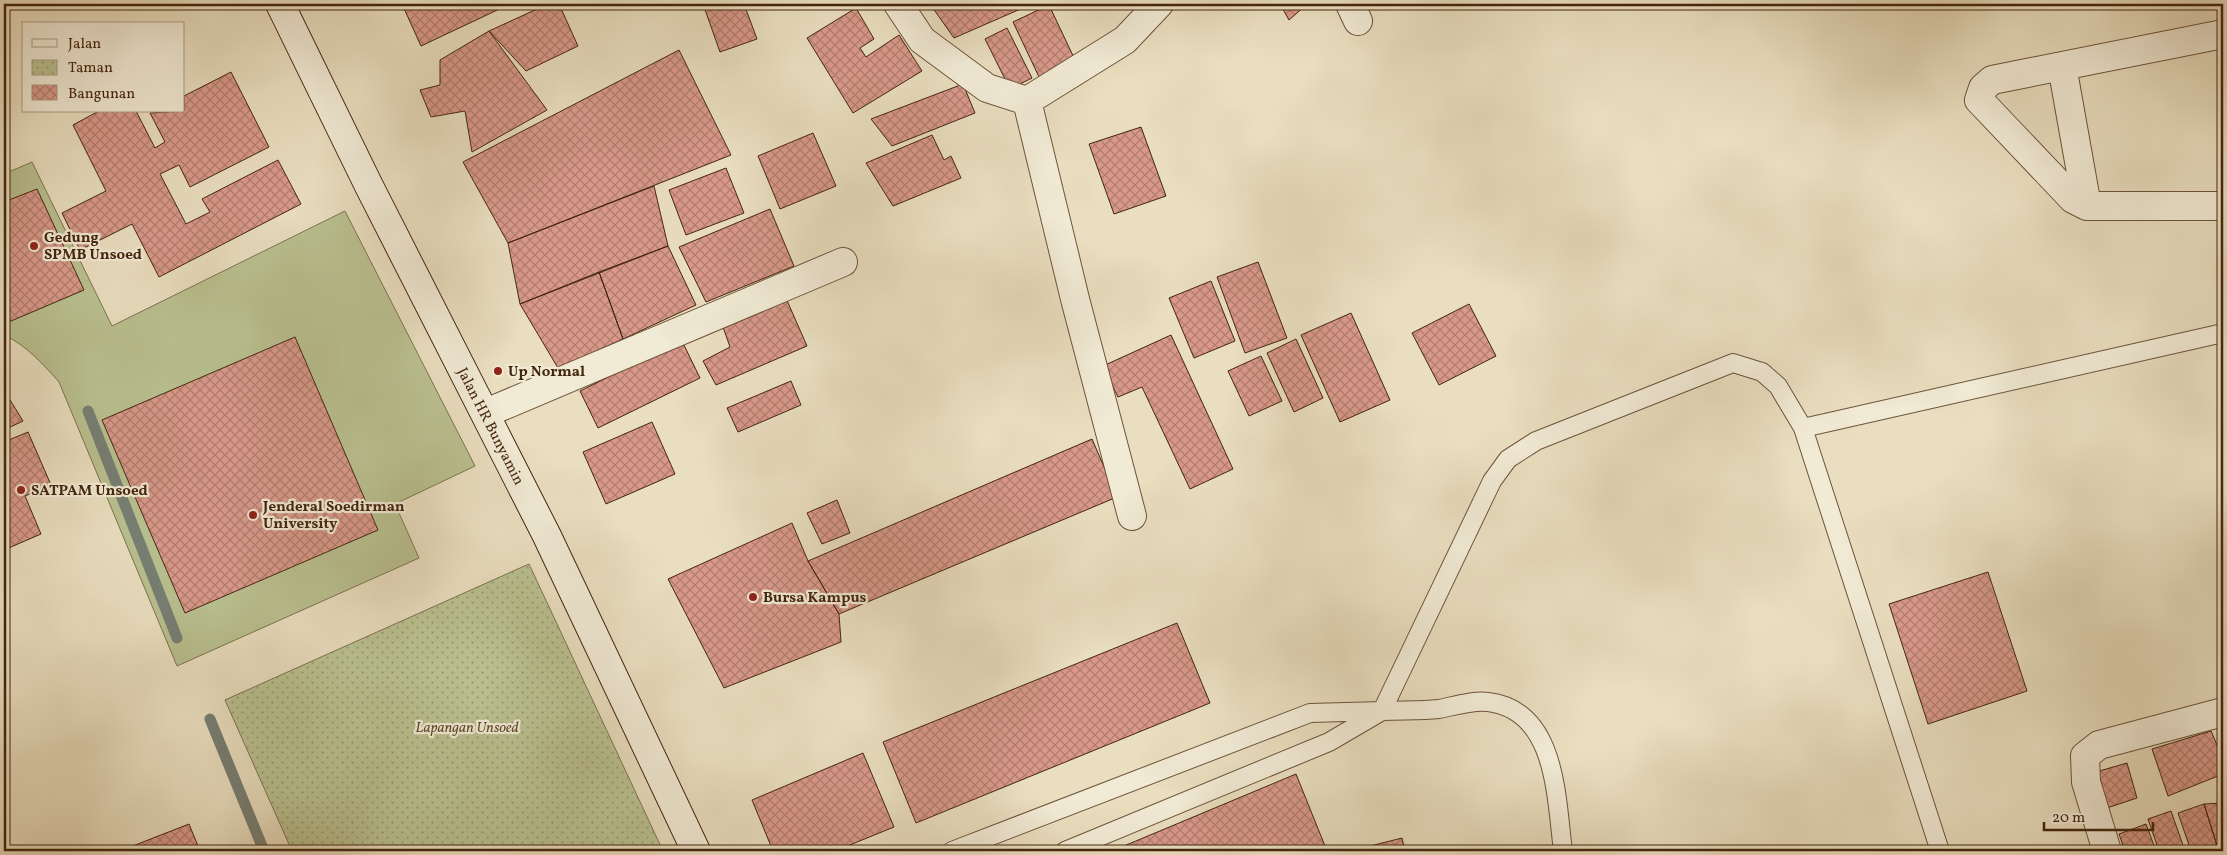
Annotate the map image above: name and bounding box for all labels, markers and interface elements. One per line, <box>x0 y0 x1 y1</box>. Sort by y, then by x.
legend <box>22 22 185 112</box>
text: Jalan <box>68 34 101 55</box>
text: Taman <box>68 58 113 79</box>
text: Bangunan <box>68 84 135 105</box>
place label: Gedung SPMB Unsoed <box>44 228 142 266</box>
marker: Gedung SPMB Unsoed <box>28 240 40 252</box>
place label: Up Normal <box>508 362 585 383</box>
street label: Jalan HR Bunyamin <box>451 364 529 489</box>
marker: Up Normal <box>492 365 504 377</box>
place label: SATPAM Unsoed <box>31 481 148 502</box>
marker: SATPAM Unsoed <box>15 484 27 496</box>
place label: Jenderal Soedirman University <box>262 497 405 535</box>
marker: Jenderal Soedirman University <box>247 509 259 521</box>
place label: Bursa Kampus <box>763 588 867 609</box>
marker: Bursa Kampus <box>747 591 759 603</box>
park label: Lapangan Unsoed <box>415 718 519 739</box>
scale bar <box>2044 800 2153 832</box>
text: 20 m <box>2052 808 2085 829</box>

